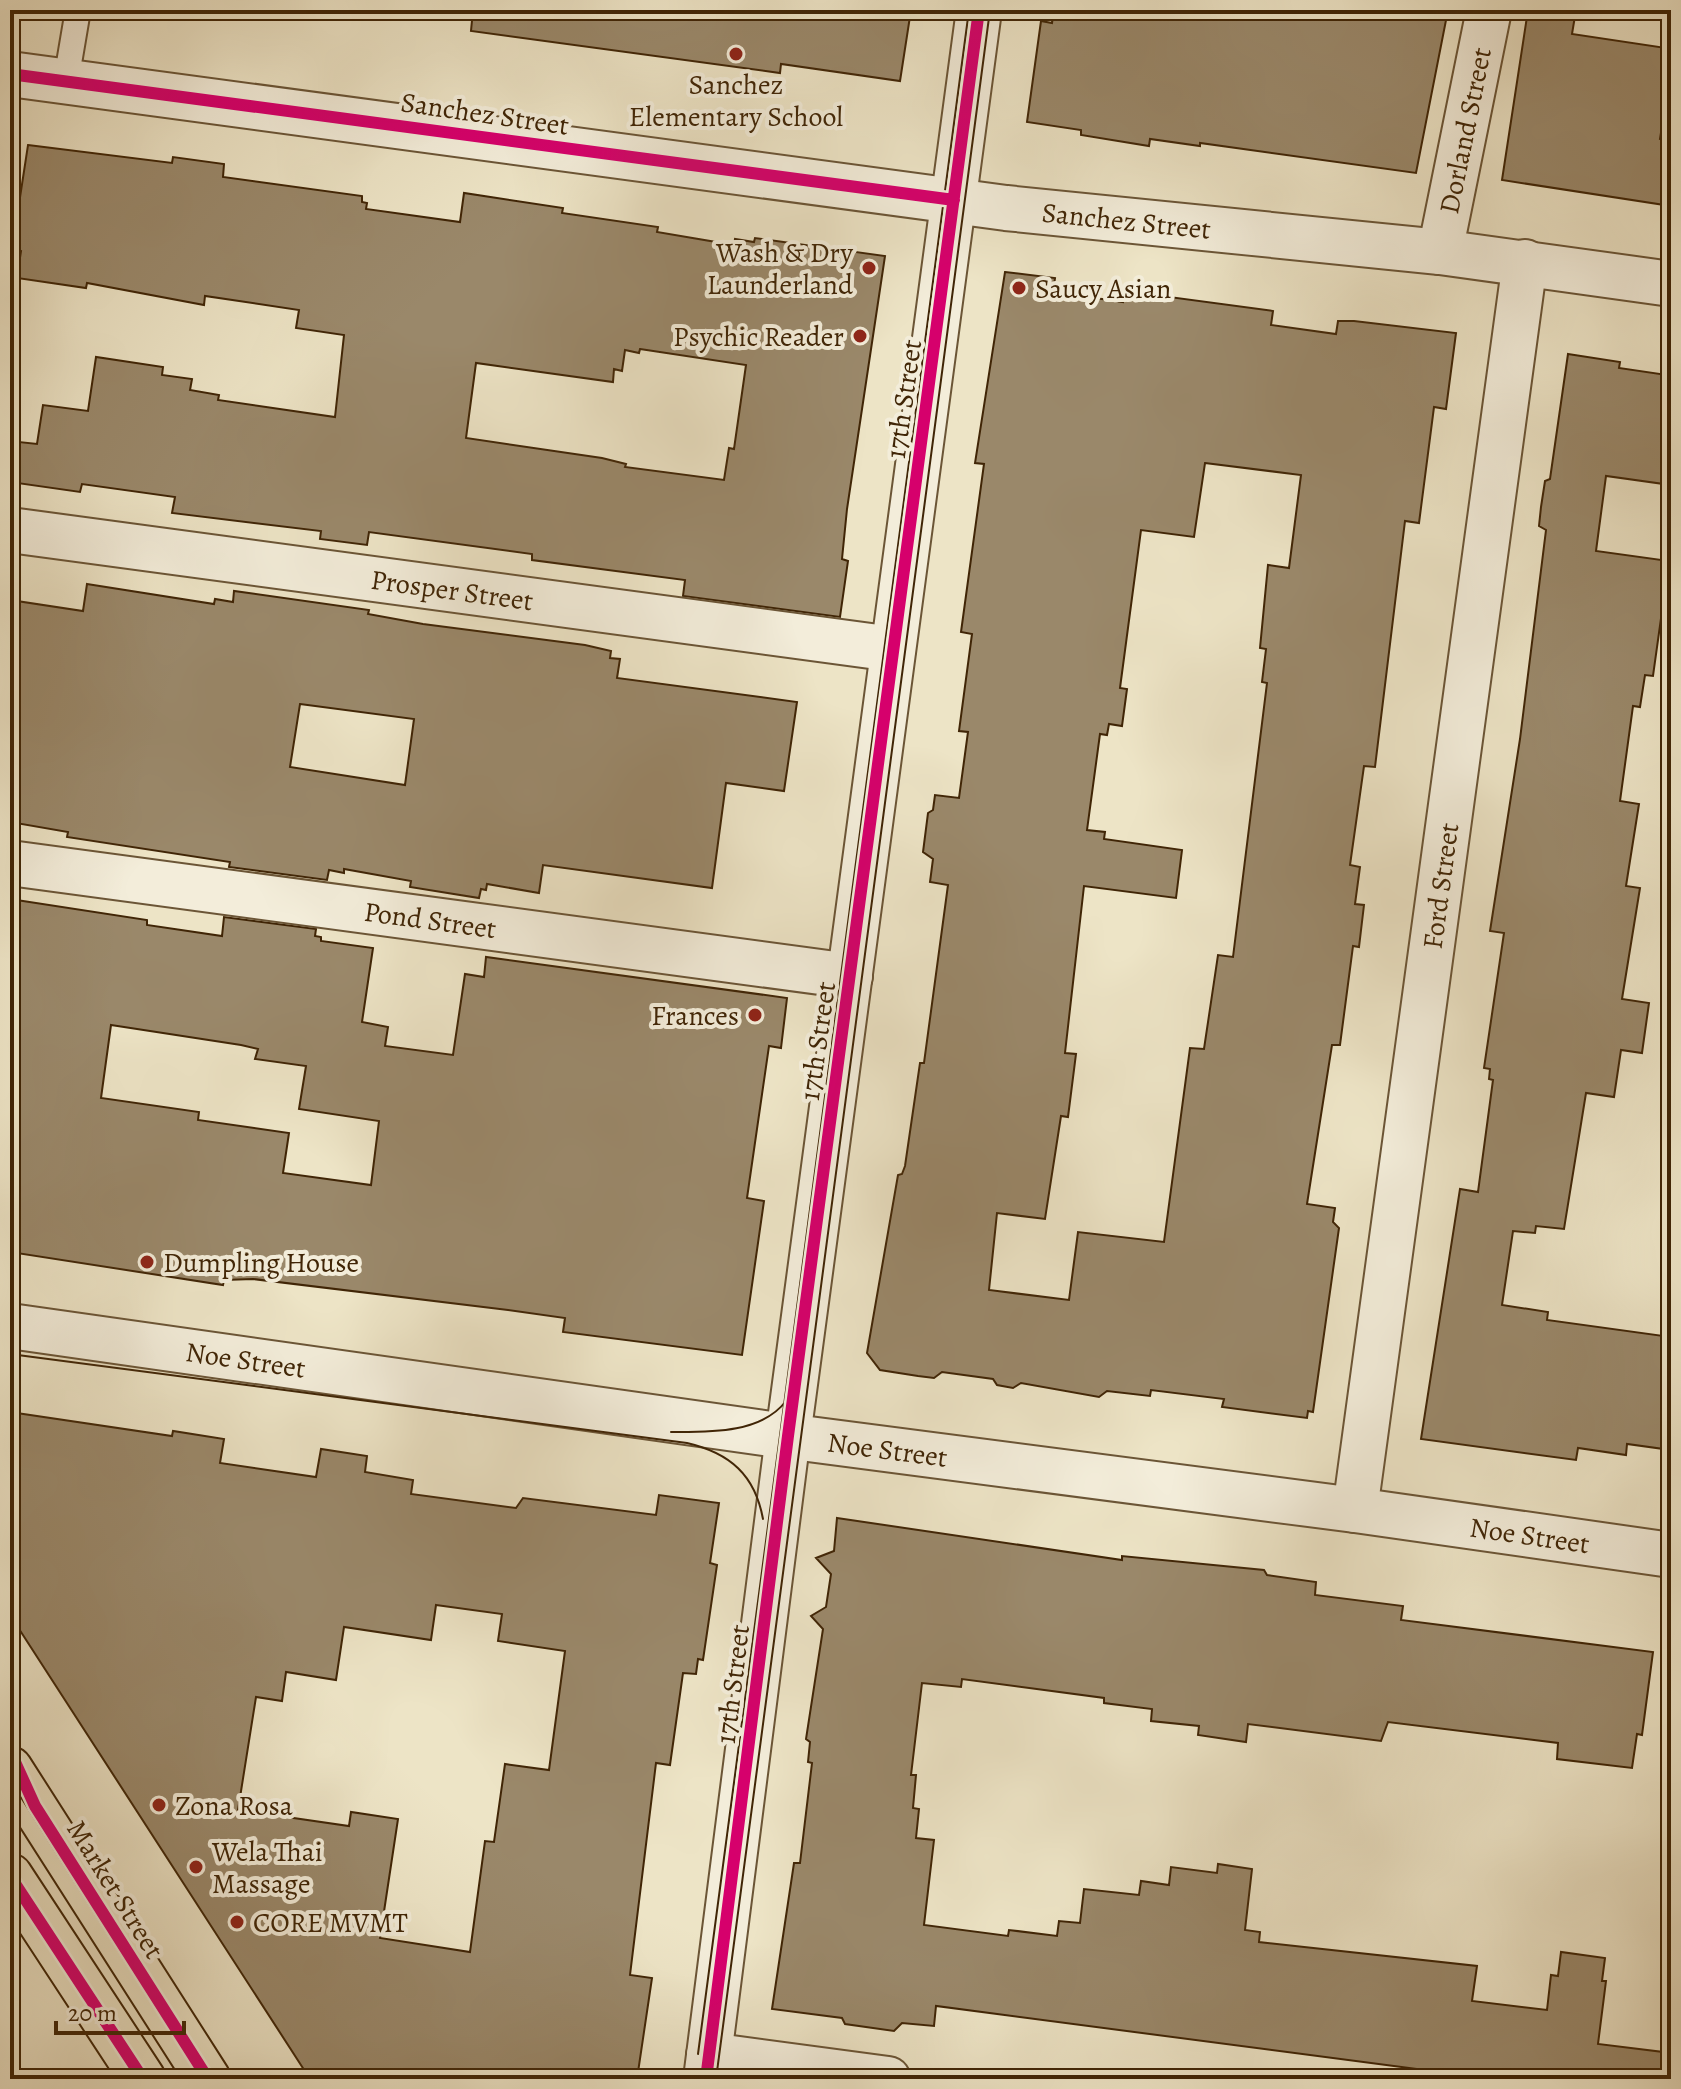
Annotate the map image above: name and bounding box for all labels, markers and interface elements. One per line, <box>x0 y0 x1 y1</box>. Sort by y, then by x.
street label: Dorland Street <box>1430 44 1501 217</box>
marker: Sanchez Elementary School <box>727 45 745 63</box>
place label: Sanchez Elementary School <box>629 66 843 136</box>
street label: Sanchez Street <box>398 83 571 145</box>
street label: Sanchez Street <box>1040 194 1212 249</box>
place label: Wash & Dry Launderland <box>707 234 854 304</box>
marker: Wash & Dry Launderland <box>860 259 878 277</box>
place label: Saucy Asian <box>1035 270 1171 308</box>
marker: Saucy Asian <box>1010 279 1028 297</box>
place label: Psychic Reader <box>673 318 844 356</box>
marker: Psychic Reader <box>851 327 869 345</box>
street label: 17th Street <box>877 337 931 461</box>
street label: Prosper Street <box>368 561 535 620</box>
street label: Ford Street <box>1414 820 1468 951</box>
street label: Pond Street <box>362 893 499 948</box>
street label: 17th Street <box>791 979 845 1103</box>
place label: Frances <box>651 997 739 1035</box>
marker: Frances <box>746 1006 764 1024</box>
place label: Dumpling House <box>163 1244 359 1282</box>
marker: Dumpling House <box>138 1253 156 1271</box>
street label: Noe Street <box>183 1333 308 1388</box>
street label: Noe Street <box>825 1424 949 1477</box>
street label: Noe Street <box>1467 1509 1592 1563</box>
street label: 17th Street <box>707 1622 759 1746</box>
place label: Zona Rosa <box>175 1787 293 1825</box>
marker: Zona Rosa <box>150 1796 168 1814</box>
street label: Market Street <box>58 1813 173 1966</box>
place label: Wela Thai Massage <box>211 1833 323 1903</box>
marker: Wela Thai Massage <box>187 1858 205 1876</box>
place label: CORE MVMT <box>253 1904 408 1942</box>
marker: CORE MVMT <box>228 1913 246 1931</box>
scale bar <box>56 1985 184 2035</box>
text: 20 m <box>68 1997 117 2029</box>

